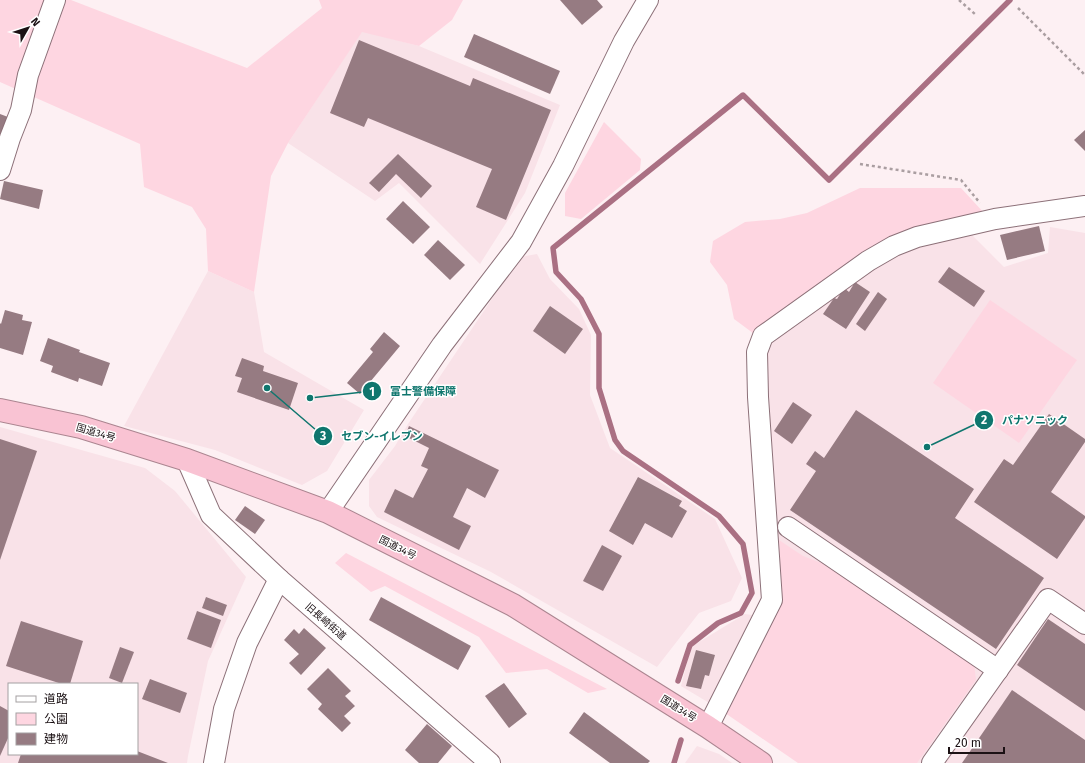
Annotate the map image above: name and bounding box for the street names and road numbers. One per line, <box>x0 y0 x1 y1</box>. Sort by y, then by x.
street label: 国道34号 <box>75 422 117 444</box>
street label: 国道34号 <box>377 534 418 562</box>
street label: 旧長崎街道 <box>303 601 348 643</box>
street label: 国道34号 <box>658 693 699 725</box>

